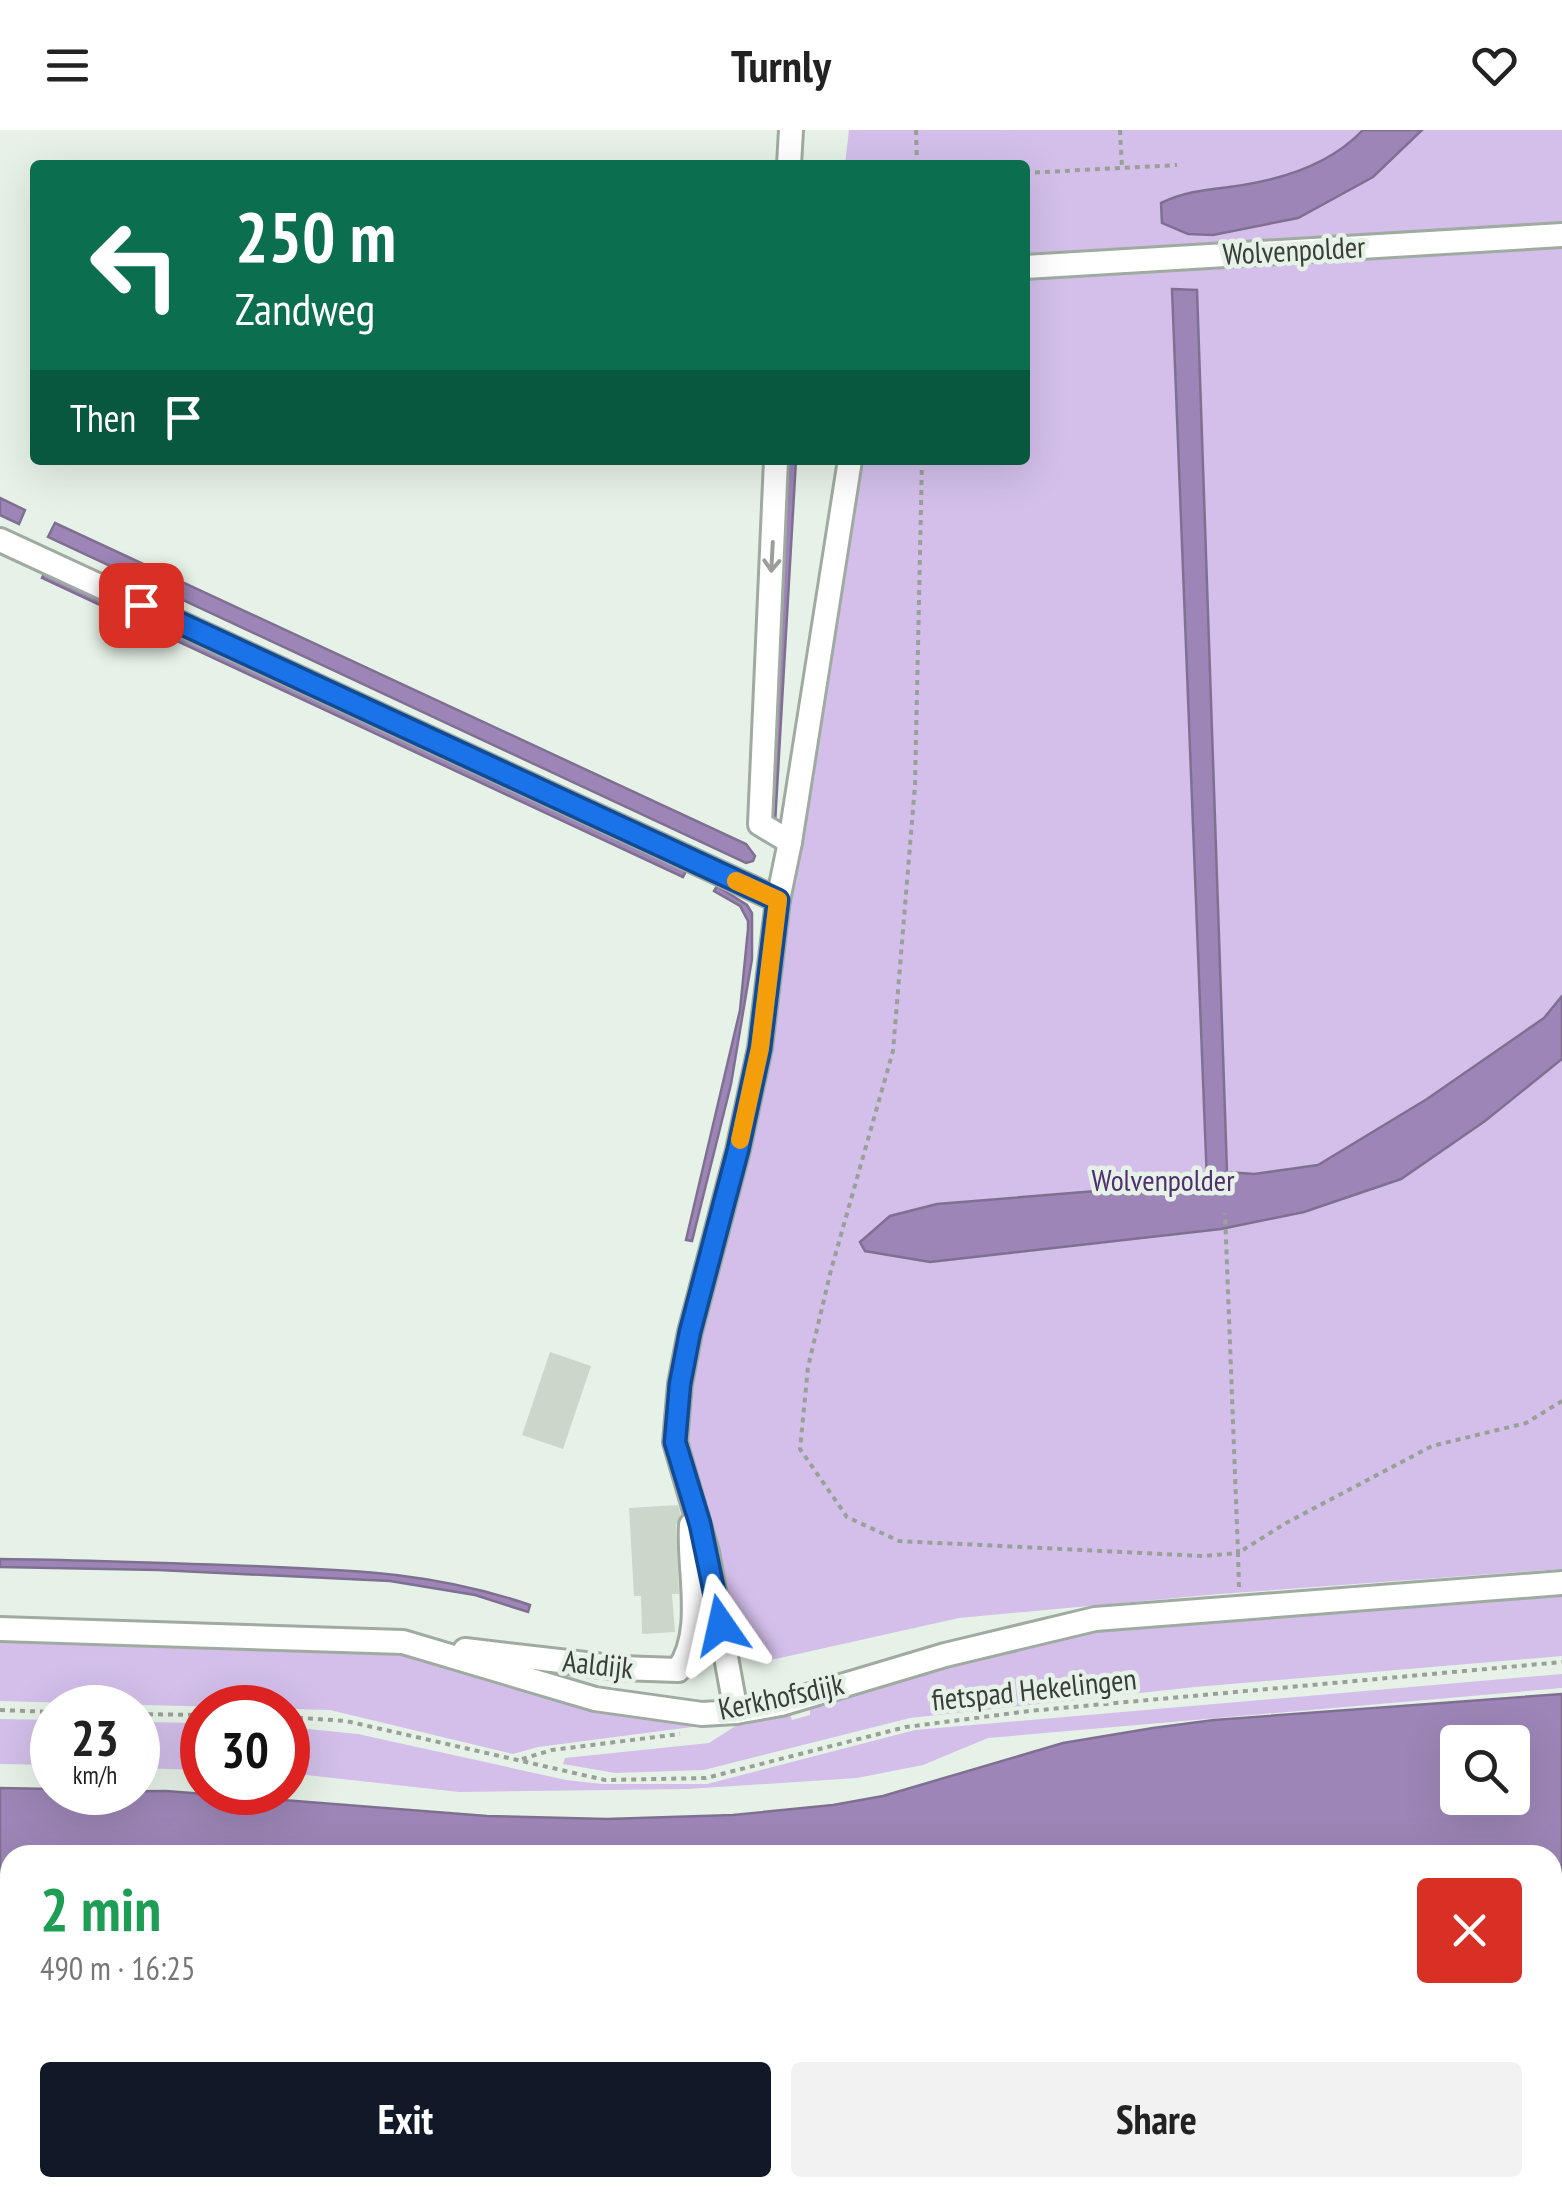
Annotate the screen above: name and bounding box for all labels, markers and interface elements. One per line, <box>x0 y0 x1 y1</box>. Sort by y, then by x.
text: Turnly <box>731 36 831 94</box>
icon: menu <box>40 38 95 93</box>
icon: heart <box>1467 38 1522 93</box>
text: 250 m <box>235 191 396 281</box>
icon: left <box>70 200 200 330</box>
street label: Wolvenpolder <box>1222 226 1367 273</box>
text: Zandweg <box>235 279 375 337</box>
icon: arrive <box>156 390 211 445</box>
text: Then <box>70 393 136 442</box>
one-way arrow <box>762 541 781 573</box>
pin <box>99 563 184 648</box>
icon: arrive <box>114 578 169 633</box>
park label: Wolvenpolder <box>1092 1160 1235 1199</box>
position arrow <box>669 1573 773 1677</box>
street label: Aaldijk <box>561 1640 636 1687</box>
street label: fietspad Hekelingen <box>930 1658 1138 1719</box>
street label: Kerkhofsdijk <box>714 1663 847 1728</box>
speed limit sign: 30 <box>180 1685 310 1815</box>
text: 23 <box>71 1705 119 1770</box>
map controls <box>1440 1725 1530 1815</box>
button: search <box>1440 1725 1530 1815</box>
text: km/h <box>73 1759 117 1791</box>
text: 2 min <box>40 1870 161 1948</box>
button: close <box>1417 1878 1522 1983</box>
text: 490 m · 16:25 <box>40 1947 195 1989</box>
button: Exit <box>40 2062 771 2177</box>
button: Share <box>791 2062 1522 2177</box>

